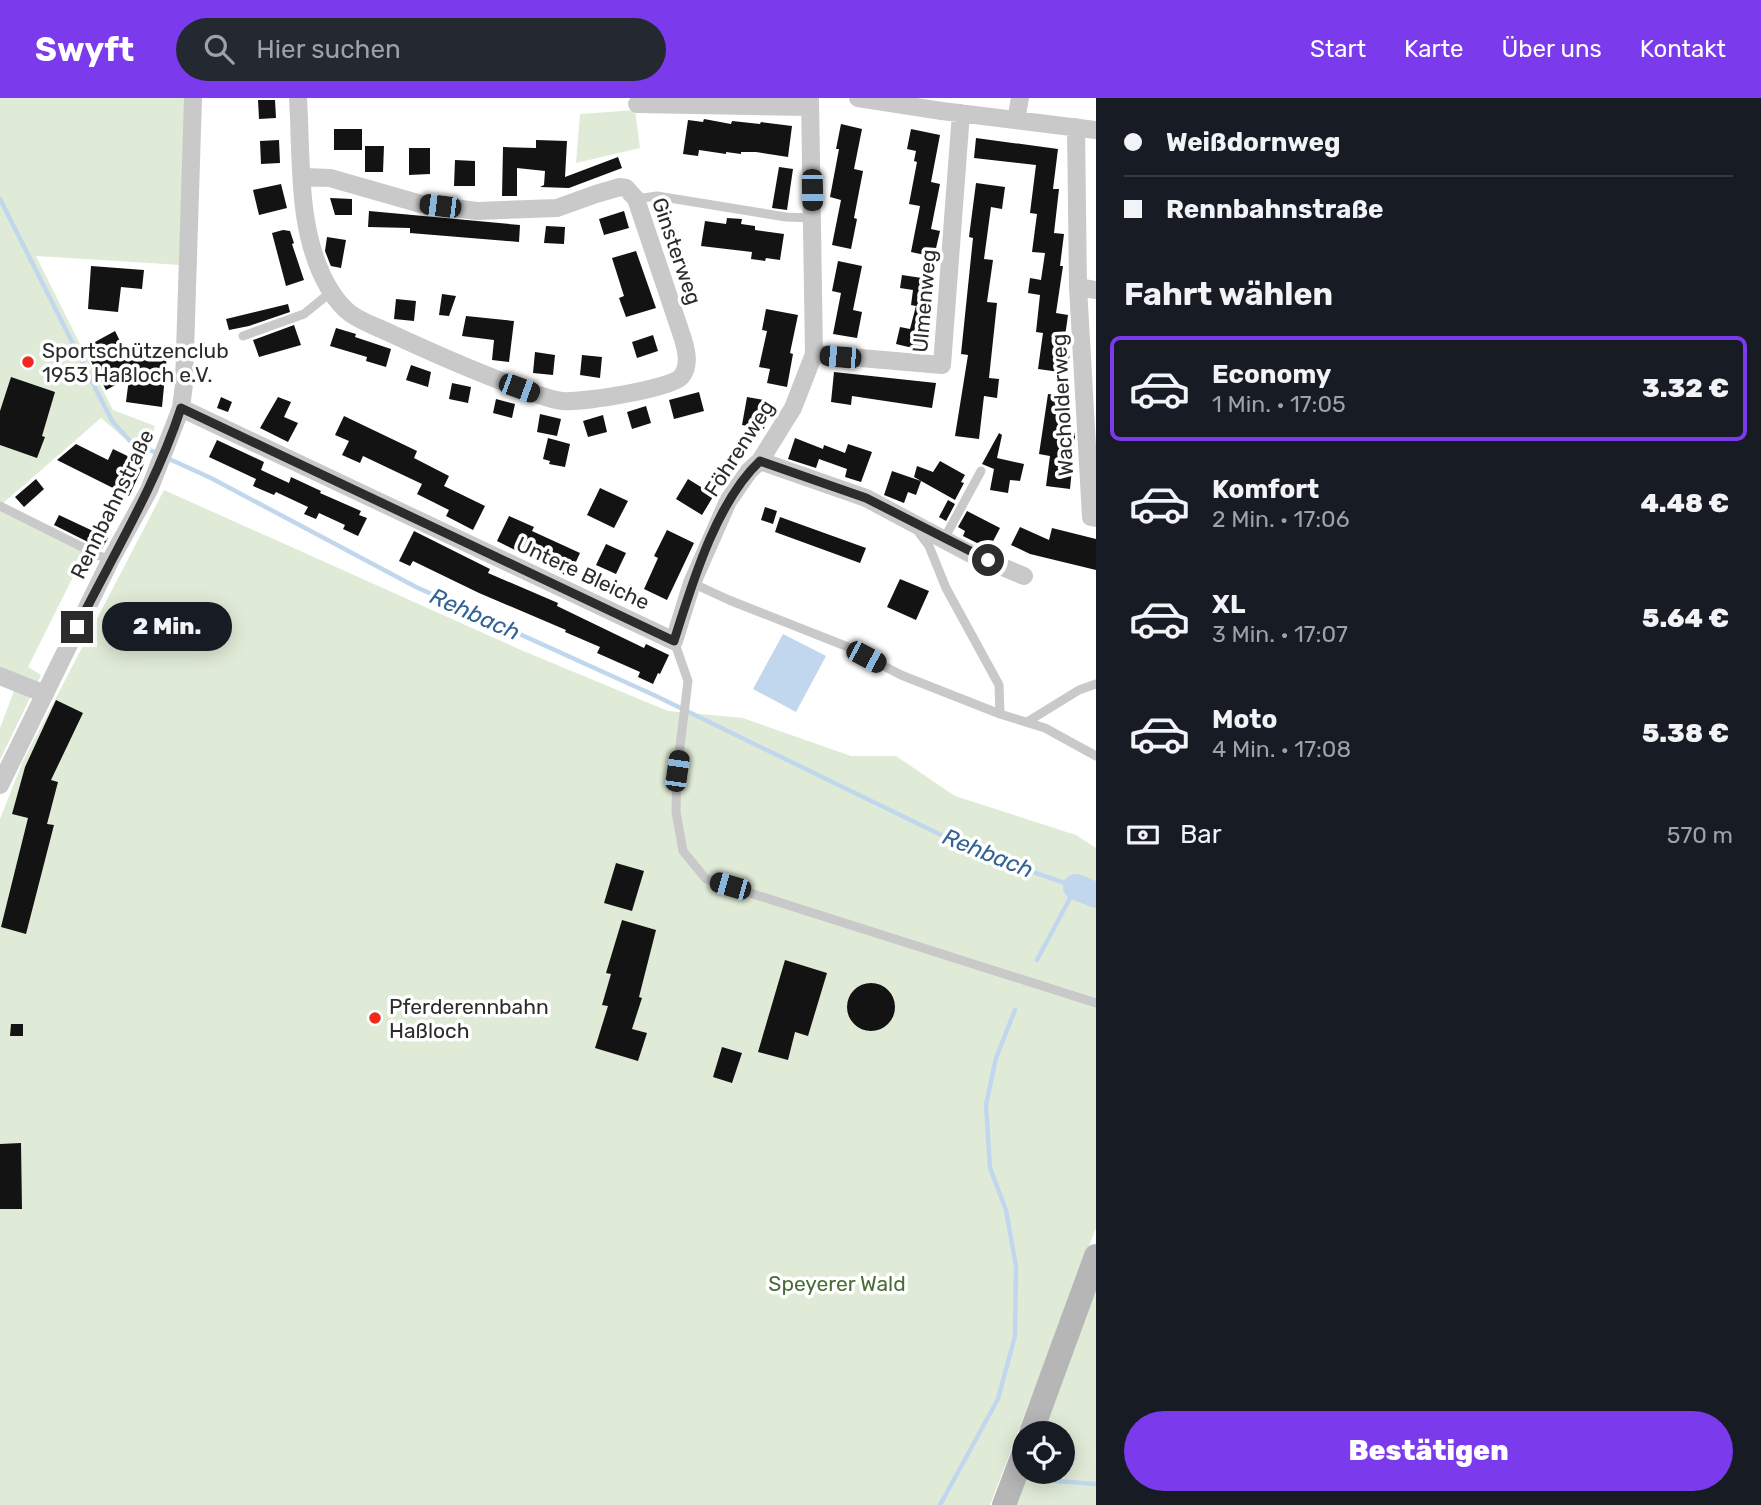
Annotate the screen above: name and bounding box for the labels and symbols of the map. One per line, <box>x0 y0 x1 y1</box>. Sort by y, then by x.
car <box>802 169 823 211</box>
car <box>418 193 463 219</box>
street label: Ginsterweg <box>647 194 707 308</box>
street label: Ulmenweg <box>907 248 941 354</box>
street label: Wacholderweg <box>1046 333 1078 477</box>
place label: Sportschützenclub 1953 Haßloch e.V. <box>42 338 229 387</box>
car <box>819 345 862 369</box>
marker: Sportschützenclub 1953 Haßloch e.V. <box>20 354 36 370</box>
car <box>496 371 543 405</box>
street label: Föhrenweg <box>699 395 779 501</box>
street label: Rennbahnstraße <box>65 425 159 583</box>
street label: Untere Bleiche <box>512 531 654 615</box>
route start <box>972 544 1004 576</box>
water label: Rehbach <box>426 582 524 646</box>
callout: 2 Min. <box>102 602 231 652</box>
route end <box>61 611 93 643</box>
car <box>843 638 890 676</box>
car <box>664 749 691 793</box>
water label: Rehbach <box>938 822 1038 884</box>
car <box>707 870 754 902</box>
place label: Pferderennbahn Haßloch <box>389 994 549 1043</box>
marker: Pferderennbahn Haßloch <box>367 1010 383 1026</box>
park label: Speyerer Wald <box>768 1271 906 1296</box>

